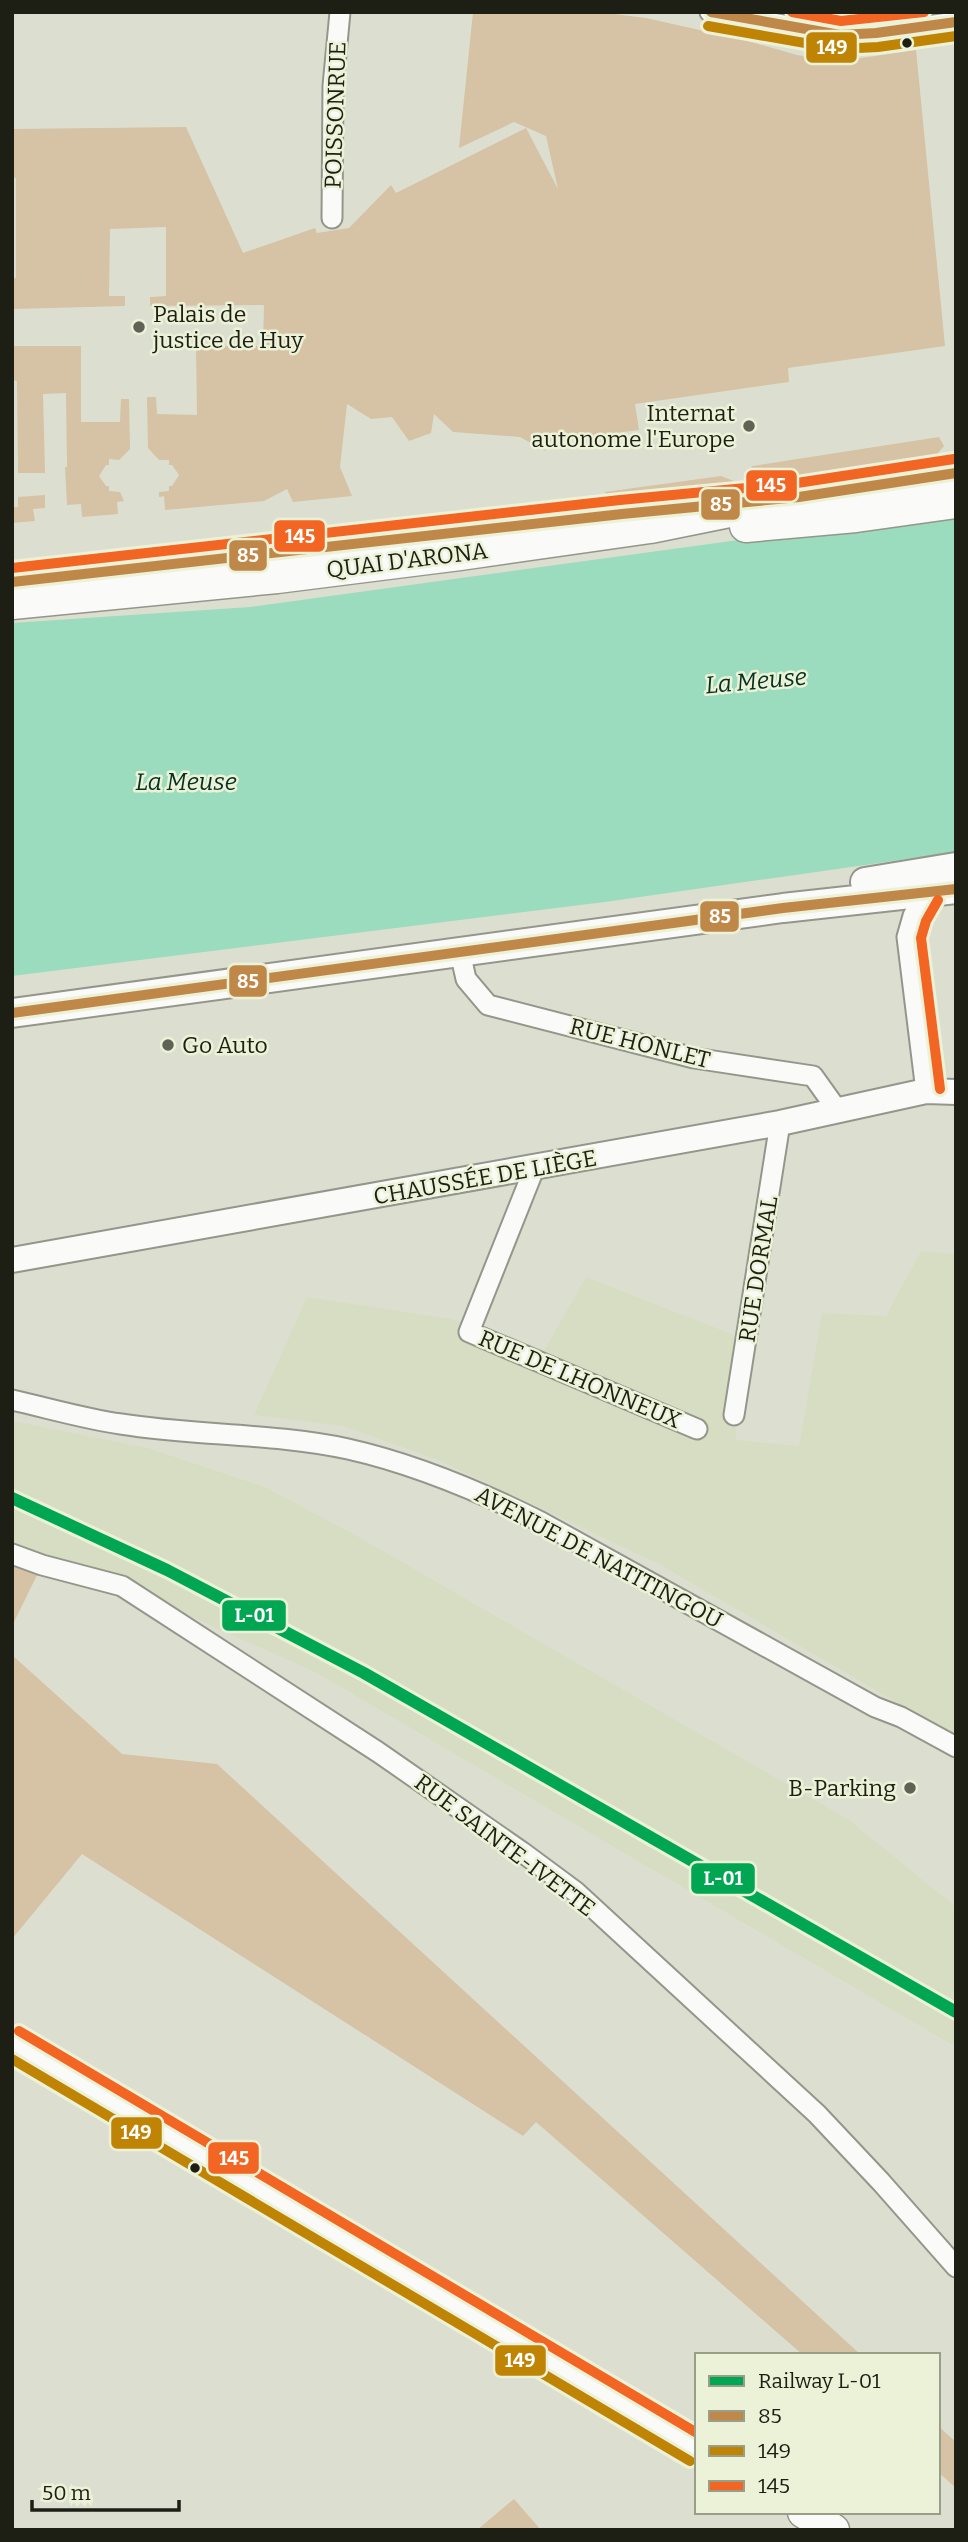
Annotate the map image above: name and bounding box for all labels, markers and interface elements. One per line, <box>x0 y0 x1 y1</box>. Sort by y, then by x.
line badge: 149 <box>805 31 858 64</box>
text: 149 <box>816 36 848 59</box>
unlabelled marker <box>900 36 914 50</box>
street label: POISSONRUE <box>318 41 352 189</box>
place label: Palais de justice de Huy <box>152 300 304 354</box>
marker: Palais de justice de Huy <box>131 319 147 335</box>
place label: Internat autonome l'Europe <box>531 399 735 453</box>
marker: Internat autonome l'Europe <box>741 418 757 434</box>
line badge: 145 <box>745 469 798 502</box>
text: 145 <box>756 474 786 497</box>
line badge: 85 <box>700 488 741 521</box>
text: 85 <box>710 493 732 516</box>
line badge: 145 <box>273 519 326 553</box>
text: 145 <box>285 525 315 548</box>
street label: QUAI D'ARONA <box>325 536 490 584</box>
line badge: 85 <box>228 539 268 572</box>
text: 85 <box>237 544 259 567</box>
water label: La Meuse <box>704 663 808 699</box>
water label: La Meuse <box>135 768 237 796</box>
line badge: 85 <box>699 900 740 933</box>
text: 85 <box>709 905 731 928</box>
line badge: 85 <box>228 964 268 998</box>
text: 85 <box>237 970 259 993</box>
street label: RUE HONLET <box>567 1012 713 1074</box>
place label: Go Auto <box>182 1031 268 1059</box>
marker: Go Auto <box>160 1037 176 1053</box>
street label: CHAUSSÉE DE LIÈGE <box>371 1144 599 1210</box>
street label: RUE DORMAL <box>733 1194 783 1344</box>
street label: RUE DE LHONNEUX <box>475 1324 685 1434</box>
street label: AVENUE DE NATITINGOU <box>470 1480 728 1634</box>
line badge: L-01 <box>221 1599 287 1632</box>
text: L-01 <box>234 1604 274 1627</box>
street label: RUE SAINTE-IVETTE <box>409 1768 601 1922</box>
place label: B-Parking <box>788 1774 896 1802</box>
marker: B-Parking <box>902 1780 918 1796</box>
line badge: L-01 <box>690 1862 756 1895</box>
text: L-01 <box>703 1867 743 1890</box>
line badge: 149 <box>110 2116 163 2150</box>
text: 149 <box>120 2121 152 2144</box>
line badge: 145 <box>207 2141 260 2175</box>
text: 145 <box>219 2147 249 2170</box>
unlabelled marker <box>188 2161 202 2175</box>
line badge: 149 <box>494 2344 547 2377</box>
text: 149 <box>504 2349 536 2372</box>
legend <box>695 2353 940 2514</box>
text: Railway L-01 <box>758 2368 881 2394</box>
text: 85 <box>758 2403 782 2429</box>
text: 149 <box>758 2438 791 2464</box>
scale bar <box>32 2468 178 2512</box>
text: 145 <box>758 2473 790 2499</box>
text: 50 m <box>42 2480 91 2506</box>

